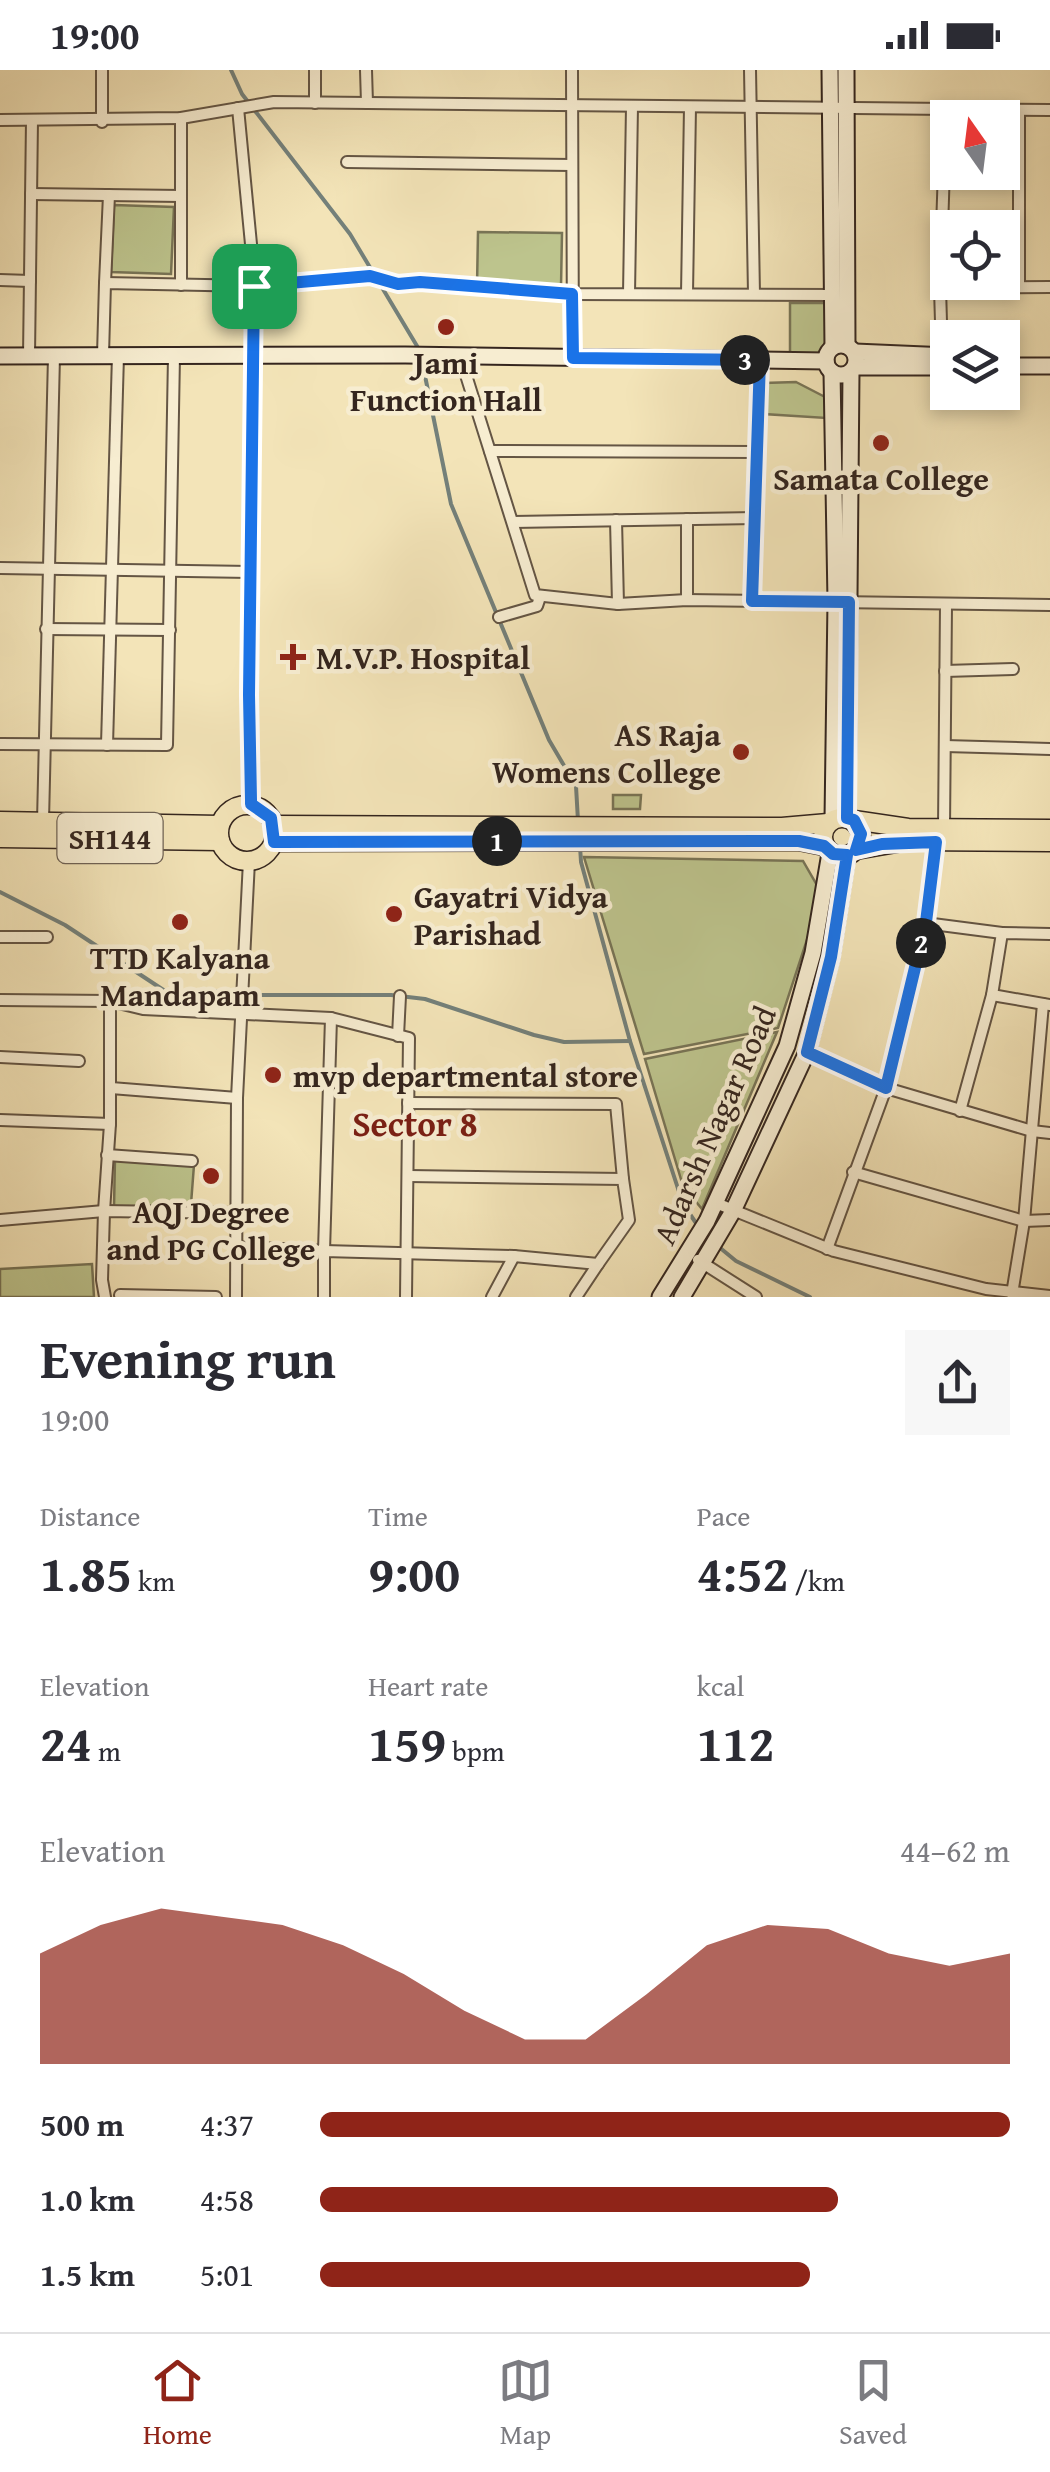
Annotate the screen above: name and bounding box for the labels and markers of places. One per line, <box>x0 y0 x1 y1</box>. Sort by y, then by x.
pin <box>212 244 297 329</box>
marker: Jami Function Hall <box>435 316 457 338</box>
pin: 3 <box>720 335 770 385</box>
place label: Jami Function Hall <box>350 339 542 423</box>
marker: Samata College <box>870 432 892 454</box>
place label: Samata College <box>773 455 989 502</box>
place label: M.V.P. Hospital <box>316 634 530 681</box>
marker: M.V.P. Hospital <box>280 644 306 670</box>
place label: AS Raja Womens College <box>492 711 722 795</box>
marker: AS Raja Womens College <box>730 741 752 763</box>
pin: 1 <box>472 816 522 866</box>
place label: Gayatri Vidya Parishad <box>414 873 609 957</box>
marker: Gayatri Vidya Parishad <box>383 903 405 925</box>
marker: TTD Kalyana Mandapam <box>169 911 191 933</box>
pin: 2 <box>896 918 946 968</box>
place label: TTD Kalyana Mandapam <box>90 934 271 1018</box>
place label: mvp departmental store <box>293 1052 638 1099</box>
marker: mvp departmental store <box>262 1064 284 1086</box>
marker: AQJ Degree and PG College <box>200 1165 222 1187</box>
place label: AQJ Degree and PG College <box>106 1188 316 1272</box>

